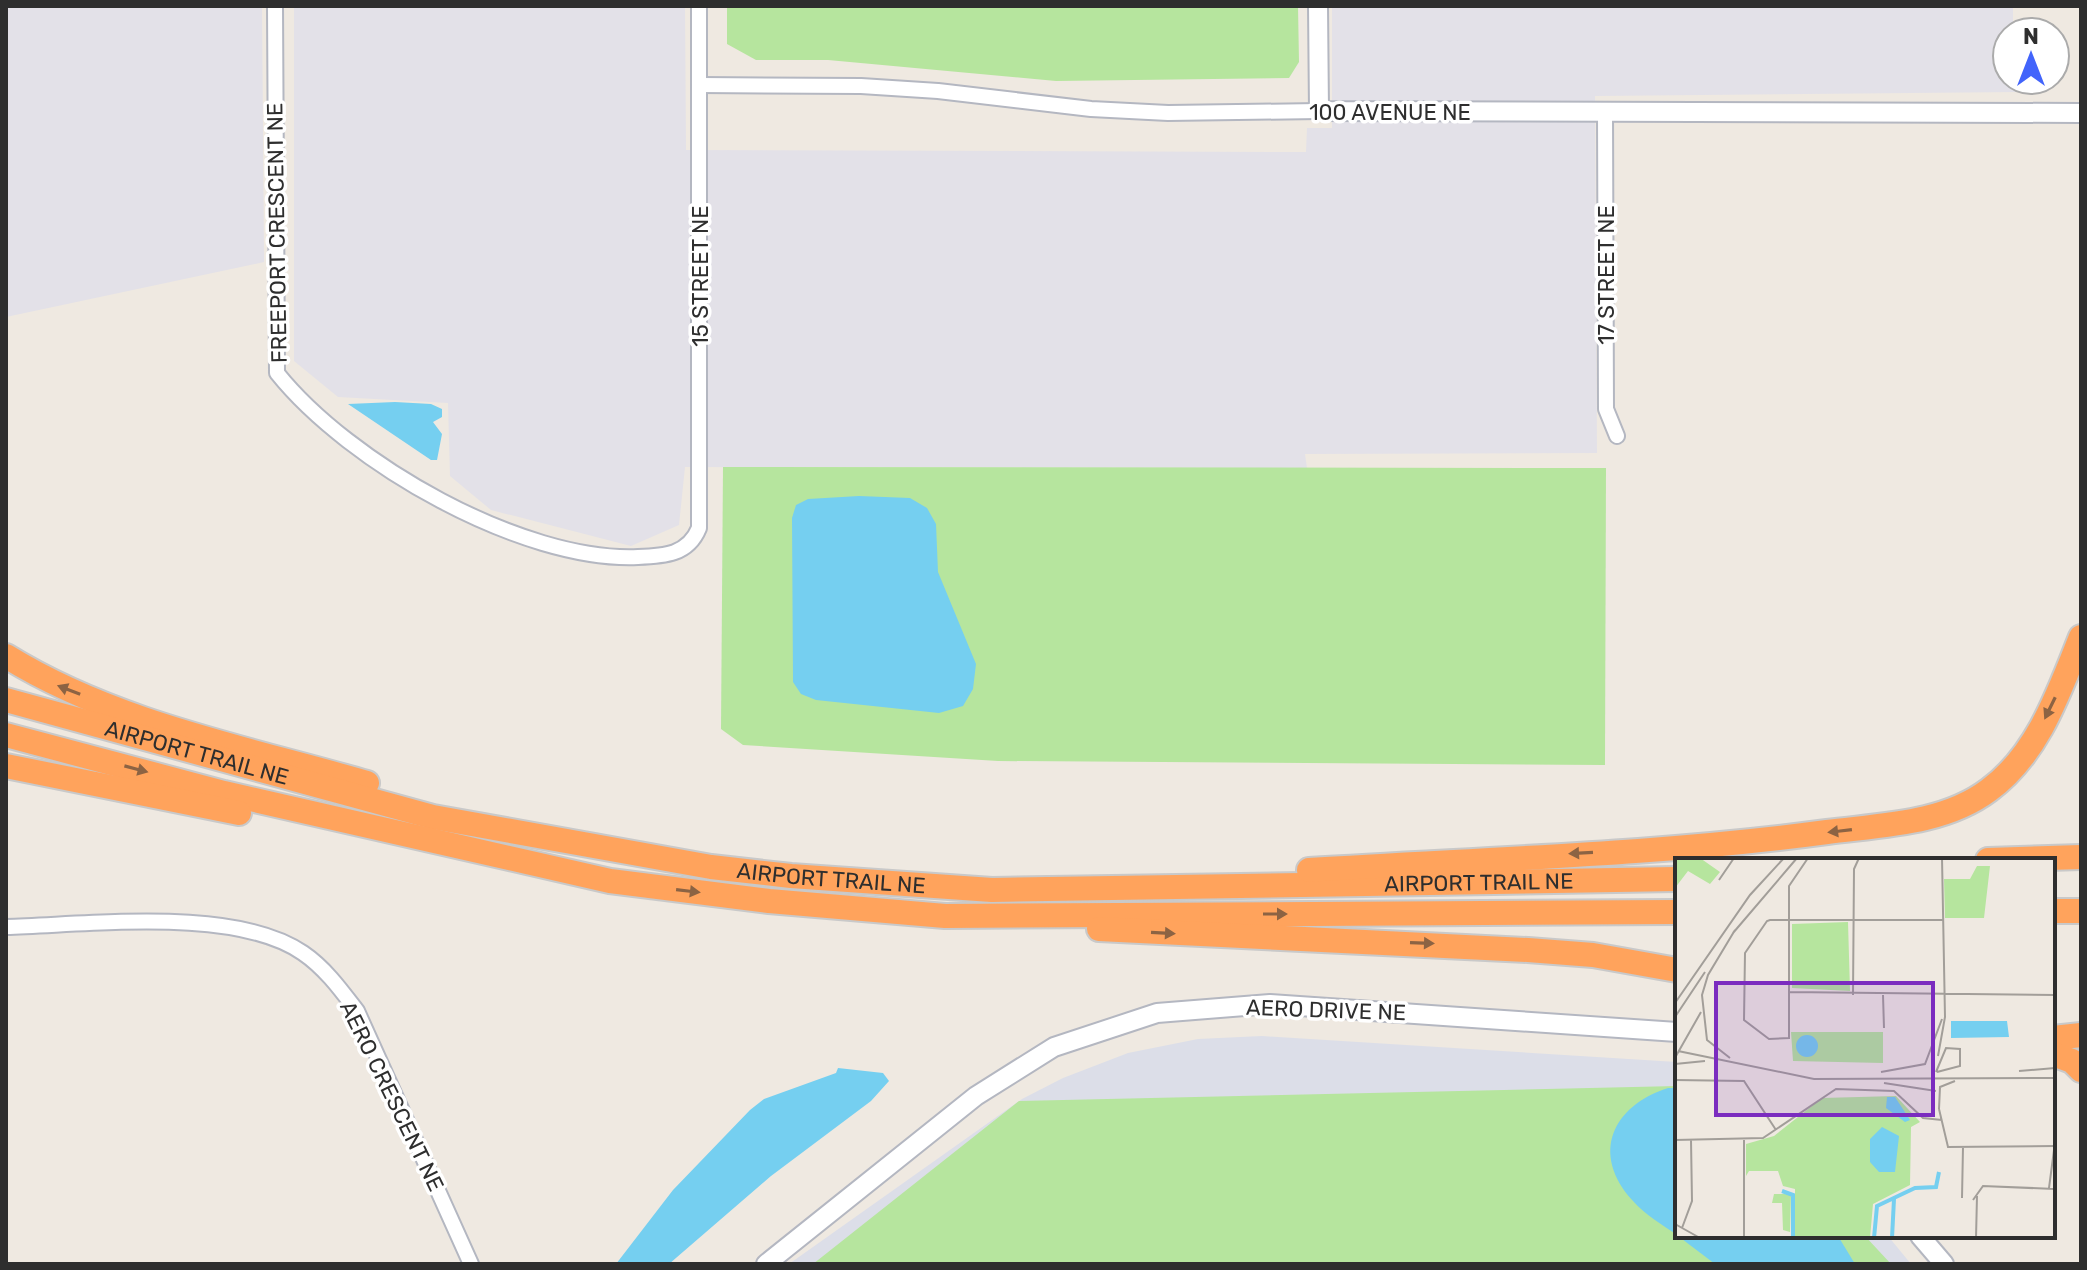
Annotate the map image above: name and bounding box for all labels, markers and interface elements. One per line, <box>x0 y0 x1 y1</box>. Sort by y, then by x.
north arrow <box>1991 16 2071 96</box>
text: N <box>2023 23 2039 50</box>
street label: 100 AVENUE NE <box>1309 99 1471 126</box>
street label: FREEPORT CRESCENT NE <box>261 103 293 363</box>
street label: 15 STREET NE <box>687 205 714 347</box>
street label: 17 STREET NE <box>1593 205 1620 345</box>
one-way arrow <box>57 684 81 697</box>
one-way arrow <box>2043 697 2057 720</box>
street label: AIRPORT TRAIL NE <box>102 714 292 790</box>
one-way arrow <box>123 764 148 776</box>
one-way arrow <box>1827 824 1852 837</box>
one-way arrow <box>1568 847 1593 860</box>
street label: AIRPORT TRAIL NE <box>735 857 927 899</box>
inset map <box>1675 858 2055 1238</box>
street label: AIRPORT TRAIL NE <box>1384 867 1574 897</box>
one-way arrow <box>676 884 701 897</box>
one-way arrow <box>1263 908 1288 920</box>
one-way arrow <box>1151 927 1176 940</box>
one-way arrow <box>1410 937 1435 950</box>
street label: AERO DRIVE NE <box>1246 994 1406 1026</box>
street label: AERO CRESCENT NE <box>334 996 450 1196</box>

